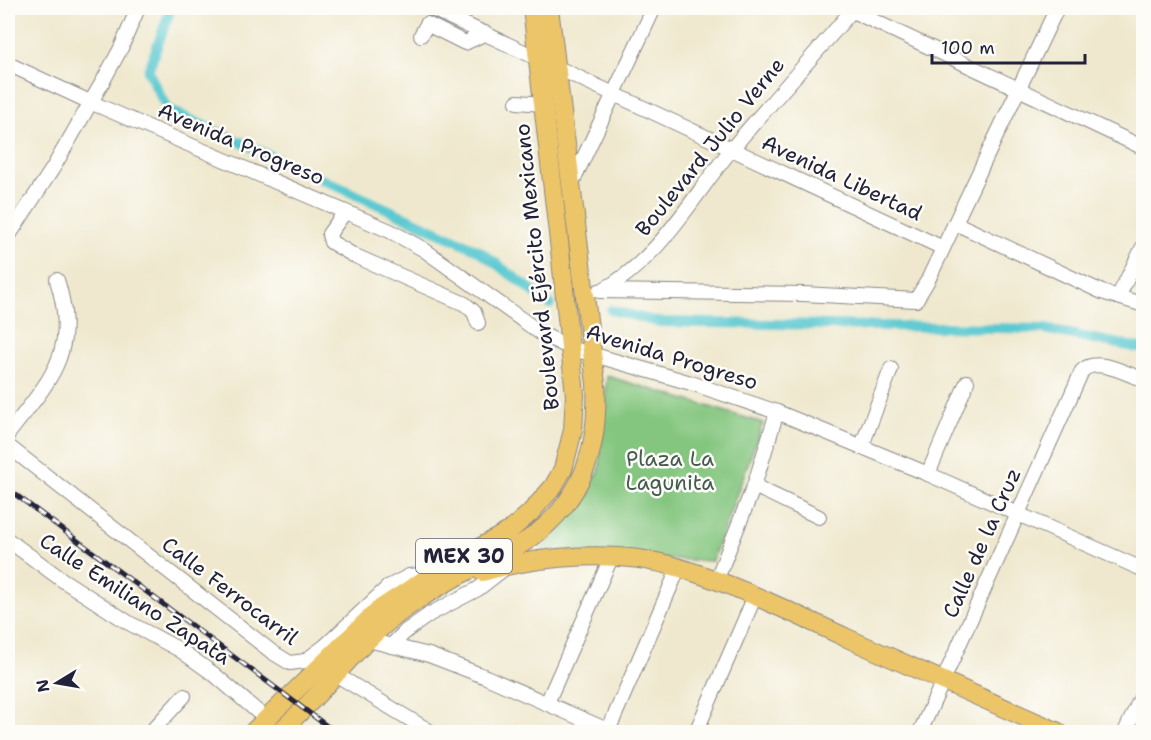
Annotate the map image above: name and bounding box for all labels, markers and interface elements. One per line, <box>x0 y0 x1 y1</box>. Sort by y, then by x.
scale bar <box>932 27 1085 65</box>
text: 100 m <box>941 36 995 60</box>
street label: Boulevard Julio Verne <box>629 52 791 242</box>
street label: Avenida Progreso <box>153 96 329 192</box>
street label: Boulevard Ejército Mexicano <box>508 122 566 412</box>
street label: Avenida Libertad <box>757 129 927 227</box>
street label: Avenida Progreso <box>583 318 761 396</box>
park label: Plaza La Lagunita <box>626 445 714 497</box>
street label: Calle de la Cruz <box>936 464 1028 622</box>
street label: Calle Emiliano Zapata <box>34 527 236 671</box>
street label: Calle Ferrocarril <box>156 531 304 652</box>
road number: MEX 30 <box>416 539 512 573</box>
north arrow <box>27 653 87 713</box>
text: N <box>31 678 54 694</box>

